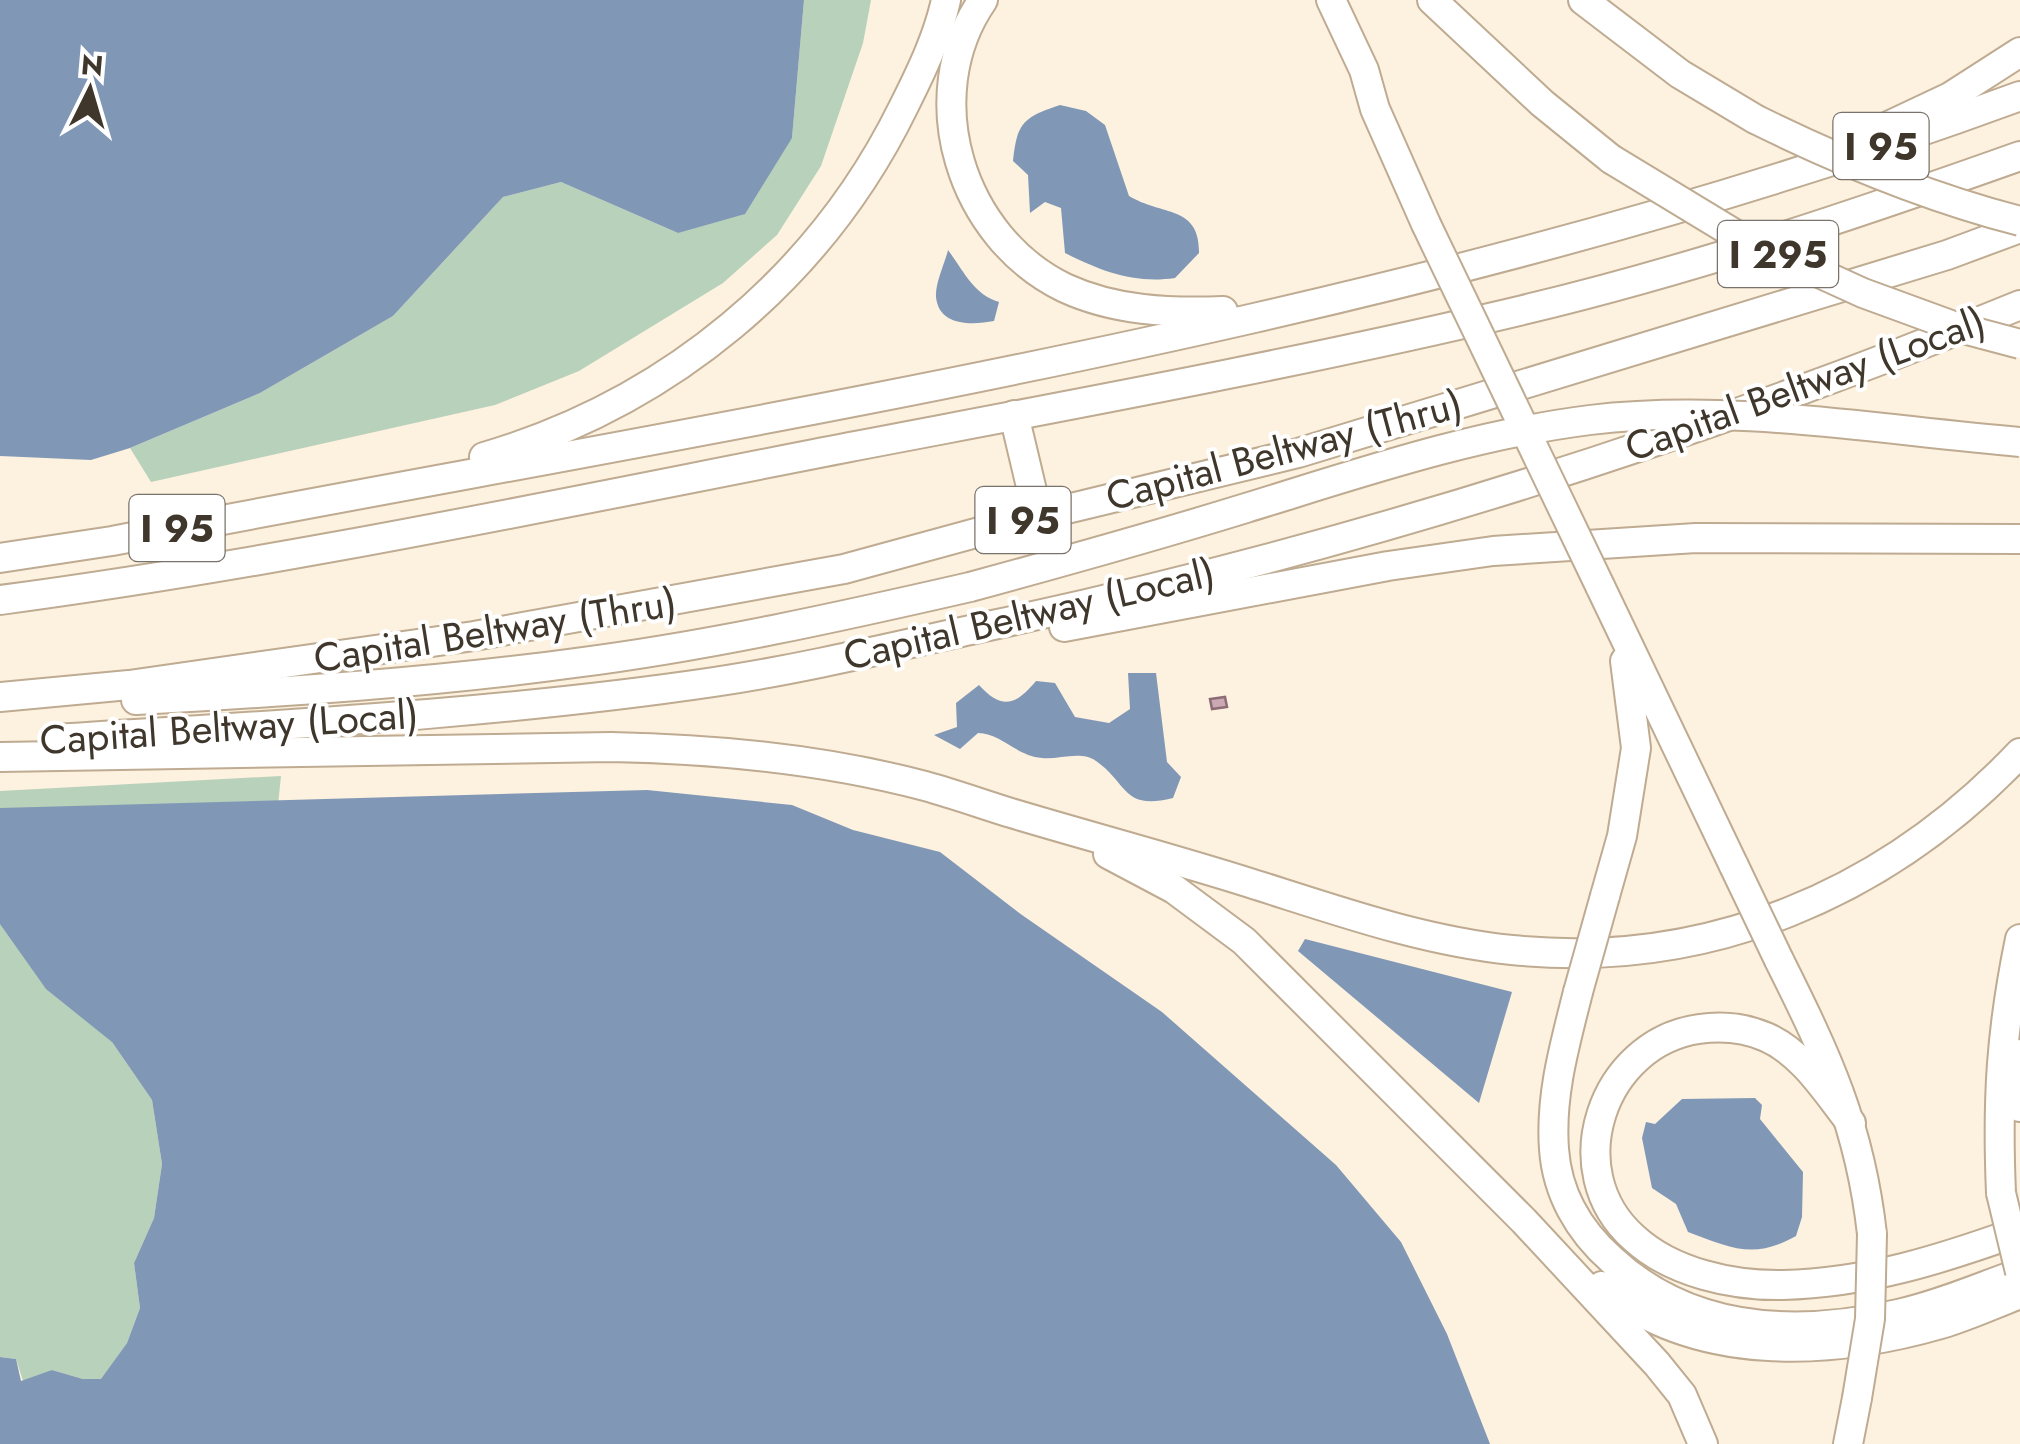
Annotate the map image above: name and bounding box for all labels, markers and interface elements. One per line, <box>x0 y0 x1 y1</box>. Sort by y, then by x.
north arrow <box>40 40 140 140</box>
text: N <box>79 44 105 87</box>
road number: I 95 <box>1834 113 1928 179</box>
road number: I 295 <box>1718 221 1838 287</box>
street label: Capital Beltway (Local) <box>1617 292 1993 476</box>
street label: Capital Beltway (Thru) <box>1099 375 1469 525</box>
road number: I 95 <box>976 487 1070 553</box>
road number: I 95 <box>130 495 224 561</box>
street label: Capital Beltway (Local) <box>838 543 1220 685</box>
street label: Capital Beltway (Thru) <box>309 573 681 687</box>
street label: Capital Beltway (Local) <box>38 685 420 769</box>

